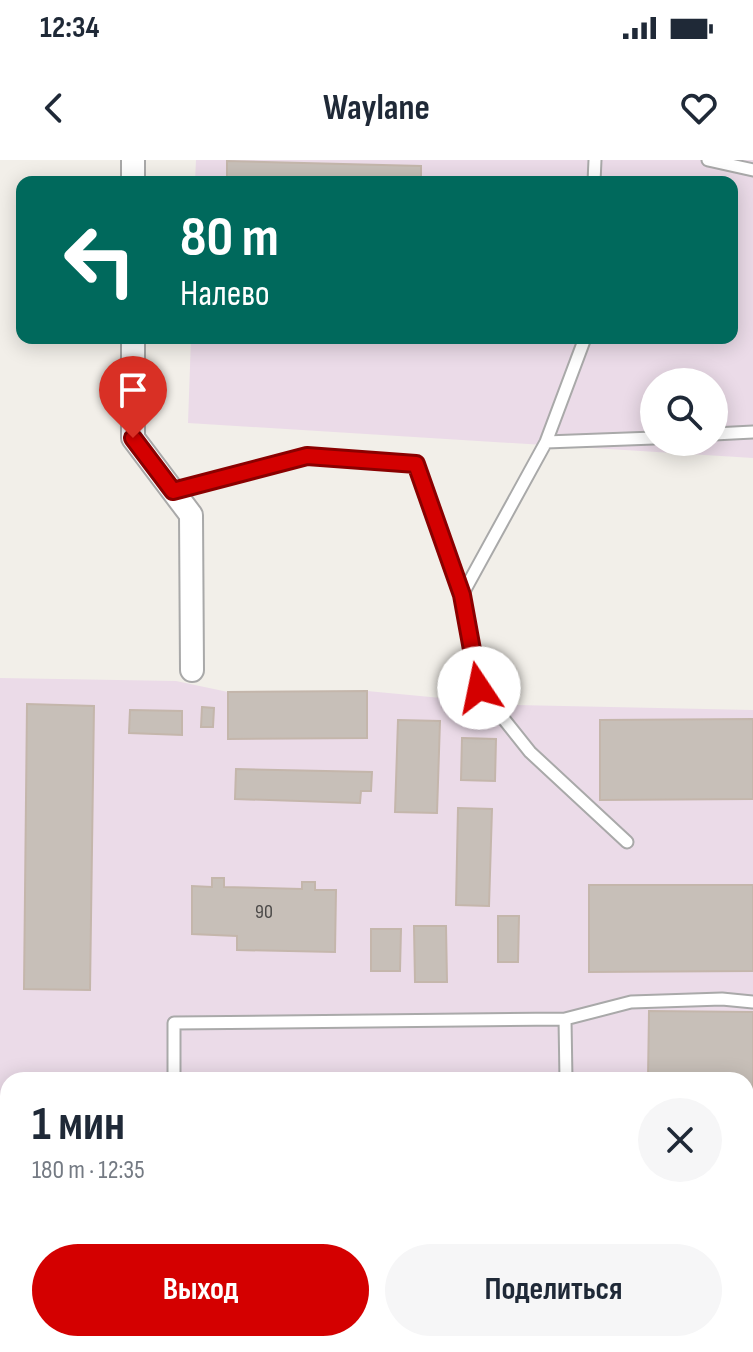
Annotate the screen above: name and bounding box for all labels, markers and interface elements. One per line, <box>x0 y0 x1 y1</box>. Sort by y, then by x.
text: 12:34 <box>40 10 99 46</box>
icon: back <box>32 86 76 130</box>
icon: heart <box>677 86 721 130</box>
text: Waylane <box>323 87 430 130</box>
text: 80 m <box>180 205 279 272</box>
icon: left <box>48 208 152 312</box>
text: Налево <box>180 273 270 316</box>
pin <box>99 356 167 438</box>
icon: arrive <box>111 368 155 412</box>
map controls <box>640 368 728 456</box>
button: search <box>640 368 728 456</box>
position arrow <box>437 646 521 730</box>
house number: 90 <box>255 900 273 924</box>
text: 1 мин <box>32 1096 125 1153</box>
button: close <box>638 1098 722 1182</box>
text: 180 m · 12:35 <box>32 1155 145 1186</box>
button: Выход <box>32 1244 369 1336</box>
button: Поделиться <box>385 1244 722 1336</box>

